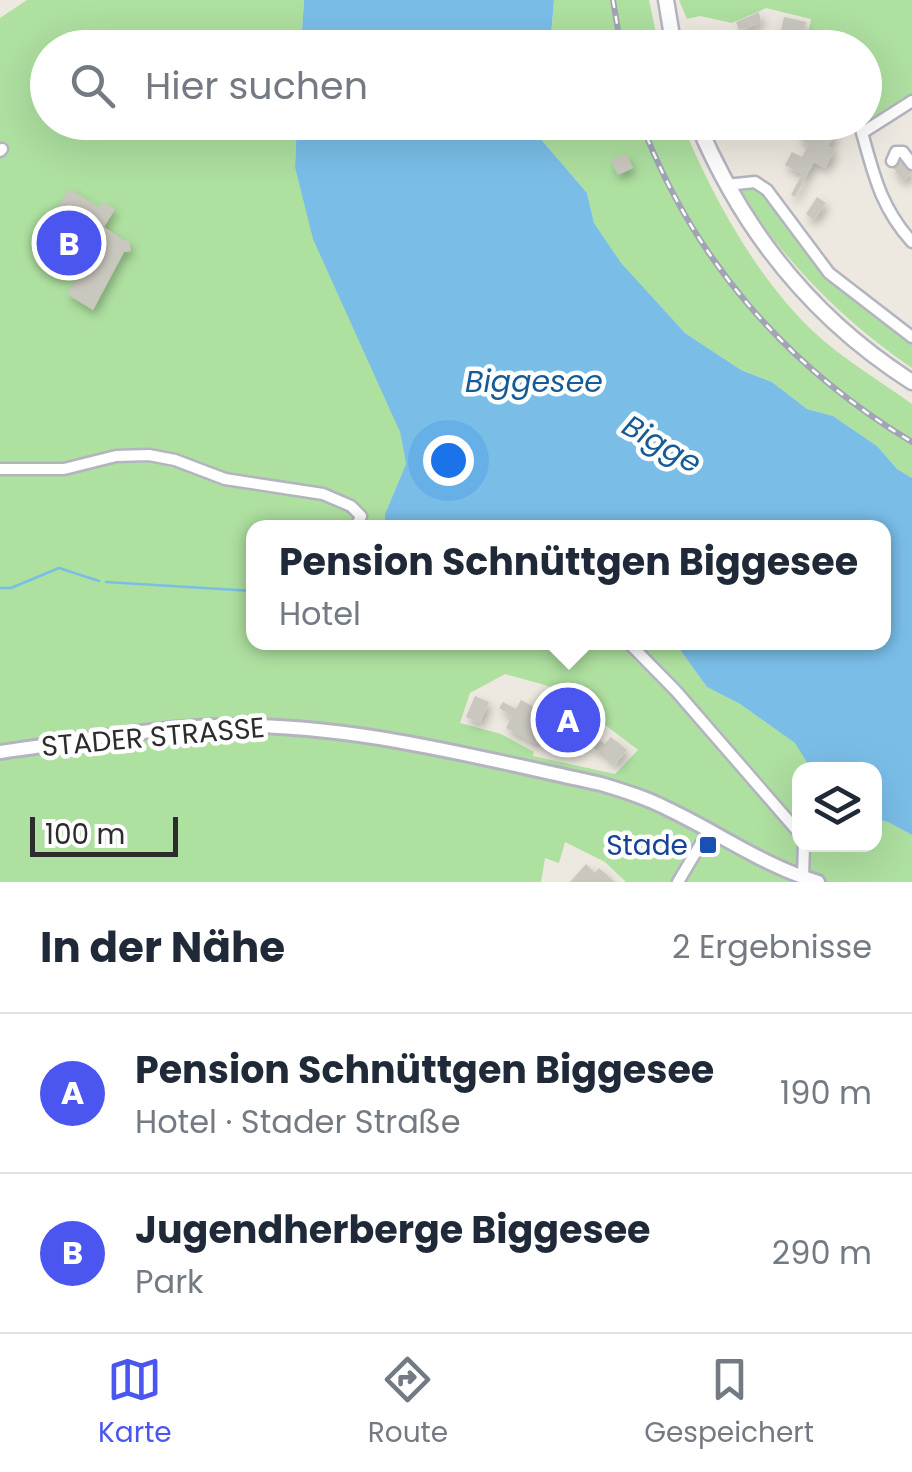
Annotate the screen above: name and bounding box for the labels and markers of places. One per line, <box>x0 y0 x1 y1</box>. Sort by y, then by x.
pin: B <box>36 206 102 280</box>
pin: A <box>536 682 600 758</box>
place label: Stade <box>606 826 688 865</box>
marker: Stade <box>697 834 719 856</box>

